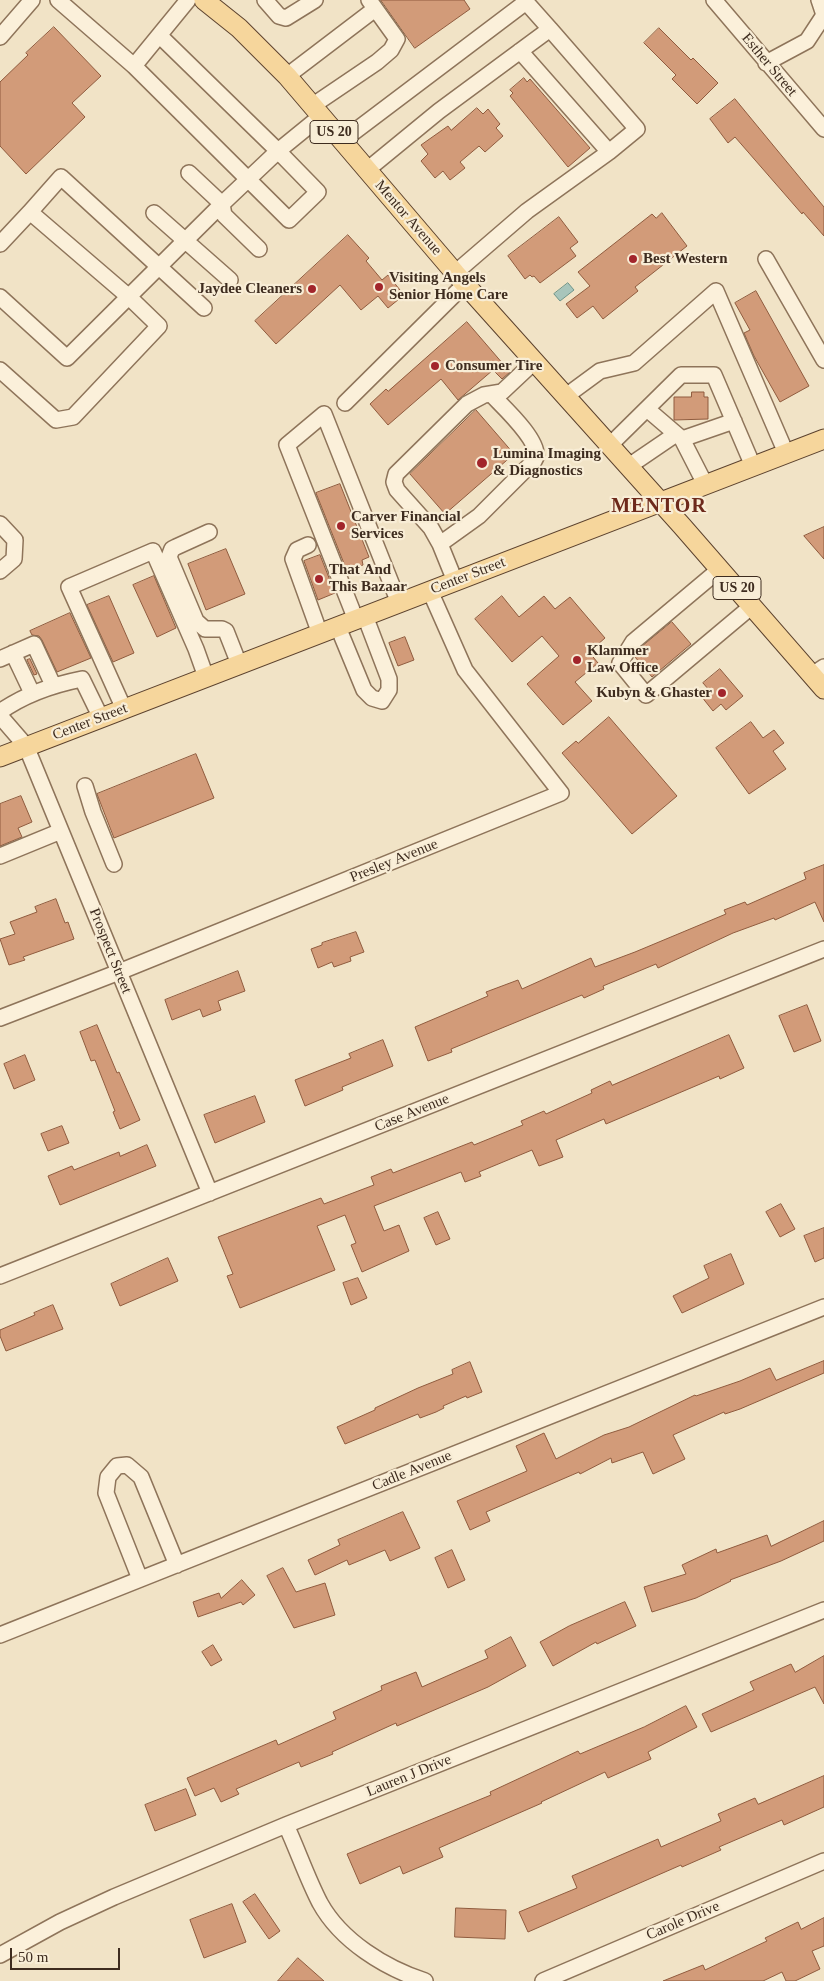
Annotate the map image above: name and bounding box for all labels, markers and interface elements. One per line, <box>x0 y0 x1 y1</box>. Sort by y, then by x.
street label: Esther Street <box>737 30 801 100</box>
road number: US 20 <box>310 120 358 144</box>
street label: Mentor Avenue <box>371 177 445 259</box>
place label: Best Western <box>643 250 728 268</box>
marker: Best Western <box>627 253 639 265</box>
place label: Visiting Angels Senior Home Care <box>389 269 508 304</box>
place label: Jaydee Cleaners <box>197 280 302 298</box>
marker: Visiting Angels Senior Home Care <box>373 281 385 293</box>
marker: Jaydee Cleaners <box>306 283 318 295</box>
place label: Consumer Tire <box>445 357 542 375</box>
marker: Consumer Tire <box>429 360 441 372</box>
place label: Lumina Imaging & Diagnostics <box>493 445 601 480</box>
marker: Lumina Imaging & Diagnostics <box>475 456 489 470</box>
district label: MENTOR <box>610 495 708 519</box>
place label: Carver Financial Services <box>351 508 461 543</box>
marker: Carver Financial Services <box>335 520 347 532</box>
street label: Center Street <box>428 553 508 599</box>
place label: That And This Bazaar <box>329 561 407 596</box>
marker: That And This Bazaar <box>313 573 325 585</box>
road number: US 20 <box>713 576 761 600</box>
place label: Klammer Law Office <box>587 642 658 677</box>
marker: Klammer Law Office <box>571 654 583 666</box>
place label: Kubyn & Ghaster <box>596 684 712 702</box>
marker: Kubyn & Ghaster <box>716 687 728 699</box>
street label: Center Street <box>50 699 130 745</box>
street label: Presley Avenue <box>347 835 441 887</box>
street label: Prospect Street <box>85 906 135 996</box>
street label: Case Avenue <box>372 1090 452 1136</box>
street label: Cadle Avenue <box>370 1447 454 1495</box>
street label: Lauren J Drive <box>364 1751 454 1801</box>
street label: Carole Drive <box>644 1897 722 1945</box>
scale bar <box>12 1938 122 1970</box>
text: 50 m <box>18 1949 48 1965</box>

